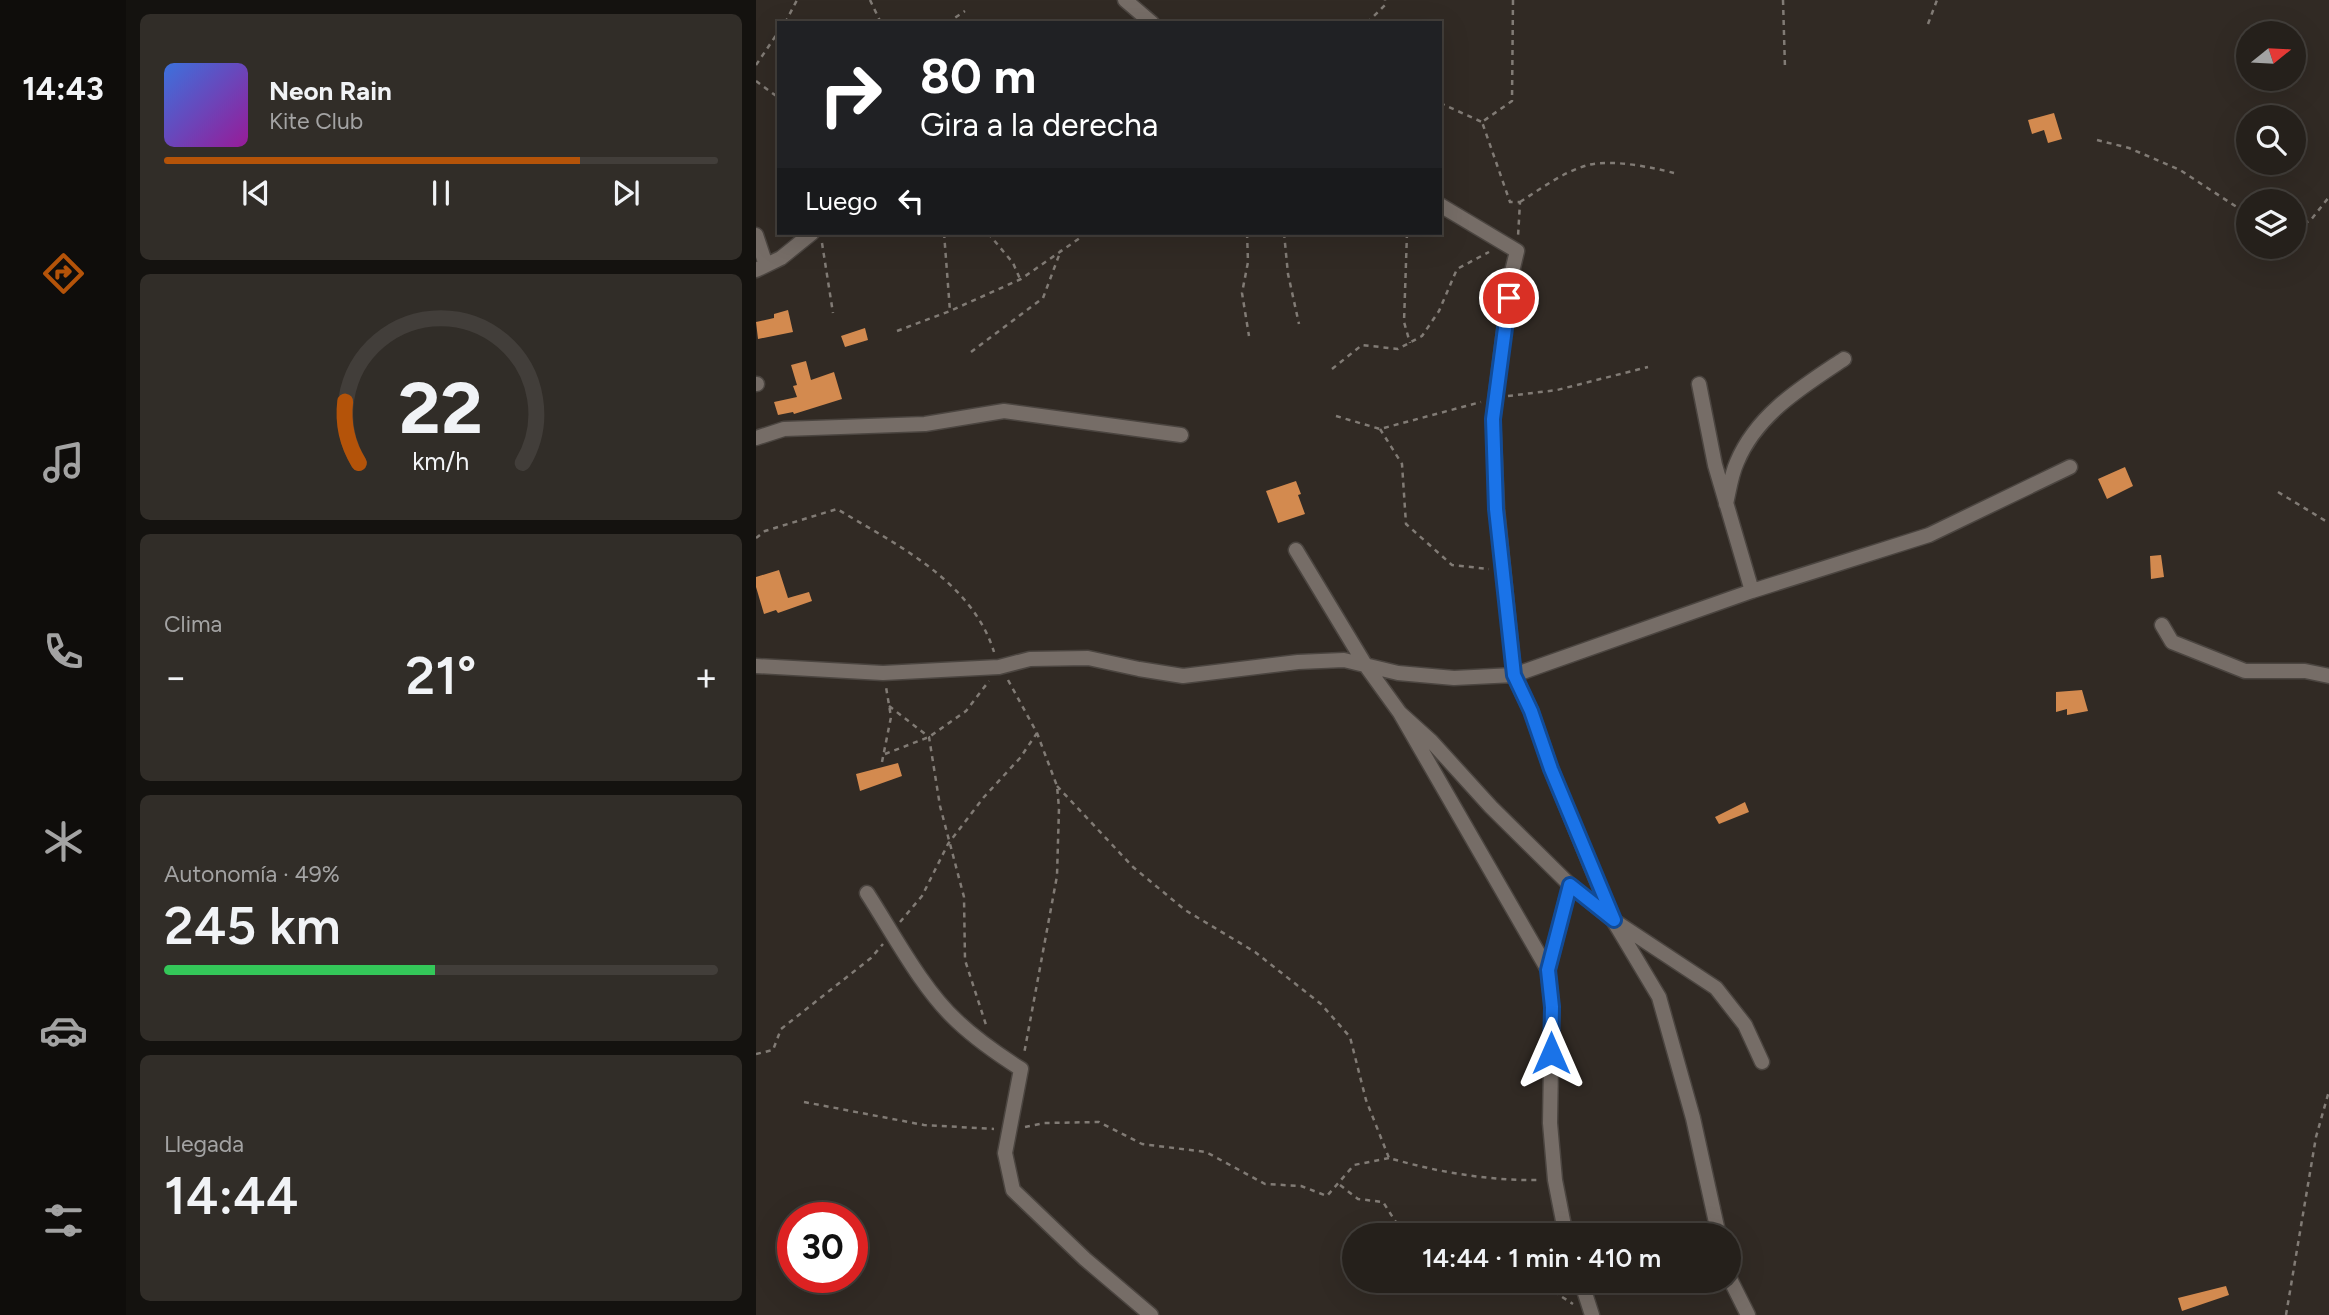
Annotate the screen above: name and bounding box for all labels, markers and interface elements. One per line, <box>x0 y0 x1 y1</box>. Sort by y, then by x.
north arrow <box>2236 21 2306 91</box>
map controls <box>2236 21 2306 259</box>
text: 80 m <box>920 46 1036 105</box>
icon: right <box>805 49 896 140</box>
text: 14:43 <box>22 70 104 108</box>
text: Neon Rain <box>269 75 392 107</box>
button: search <box>2236 105 2306 175</box>
text: Gira a la derecha <box>920 106 1158 144</box>
text: Kite Club <box>269 107 363 135</box>
icon: previous <box>237 174 275 212</box>
icon: pause <box>422 174 460 212</box>
icon: next <box>607 174 645 212</box>
icon: left <box>892 182 930 220</box>
text: Luego <box>805 185 878 217</box>
button: layers <box>2236 189 2306 259</box>
icon: directions <box>39 249 88 298</box>
pin <box>1479 268 1539 328</box>
icon: arrive <box>1490 279 1528 317</box>
text: 22 <box>399 365 483 452</box>
icon: music <box>39 438 88 487</box>
text: km/h <box>412 446 470 476</box>
text: Clima <box>164 610 222 638</box>
icon: phone <box>39 627 88 676</box>
text: 21° <box>406 645 476 707</box>
text: − <box>164 654 188 700</box>
text: + <box>694 654 718 700</box>
icon: climate <box>39 817 88 866</box>
text: Autonomía · 49% <box>164 860 340 888</box>
text: 245 km <box>164 895 341 957</box>
icon: car <box>39 1006 88 1055</box>
position arrow <box>1514 1016 1588 1090</box>
text: Llegada <box>164 1130 244 1158</box>
text: 14:44 <box>164 1165 298 1227</box>
icon: filters <box>39 1196 88 1245</box>
speed limit sign: 30 <box>777 1202 868 1293</box>
text: 14:44 · 1 min · 410 m <box>1422 1242 1661 1274</box>

